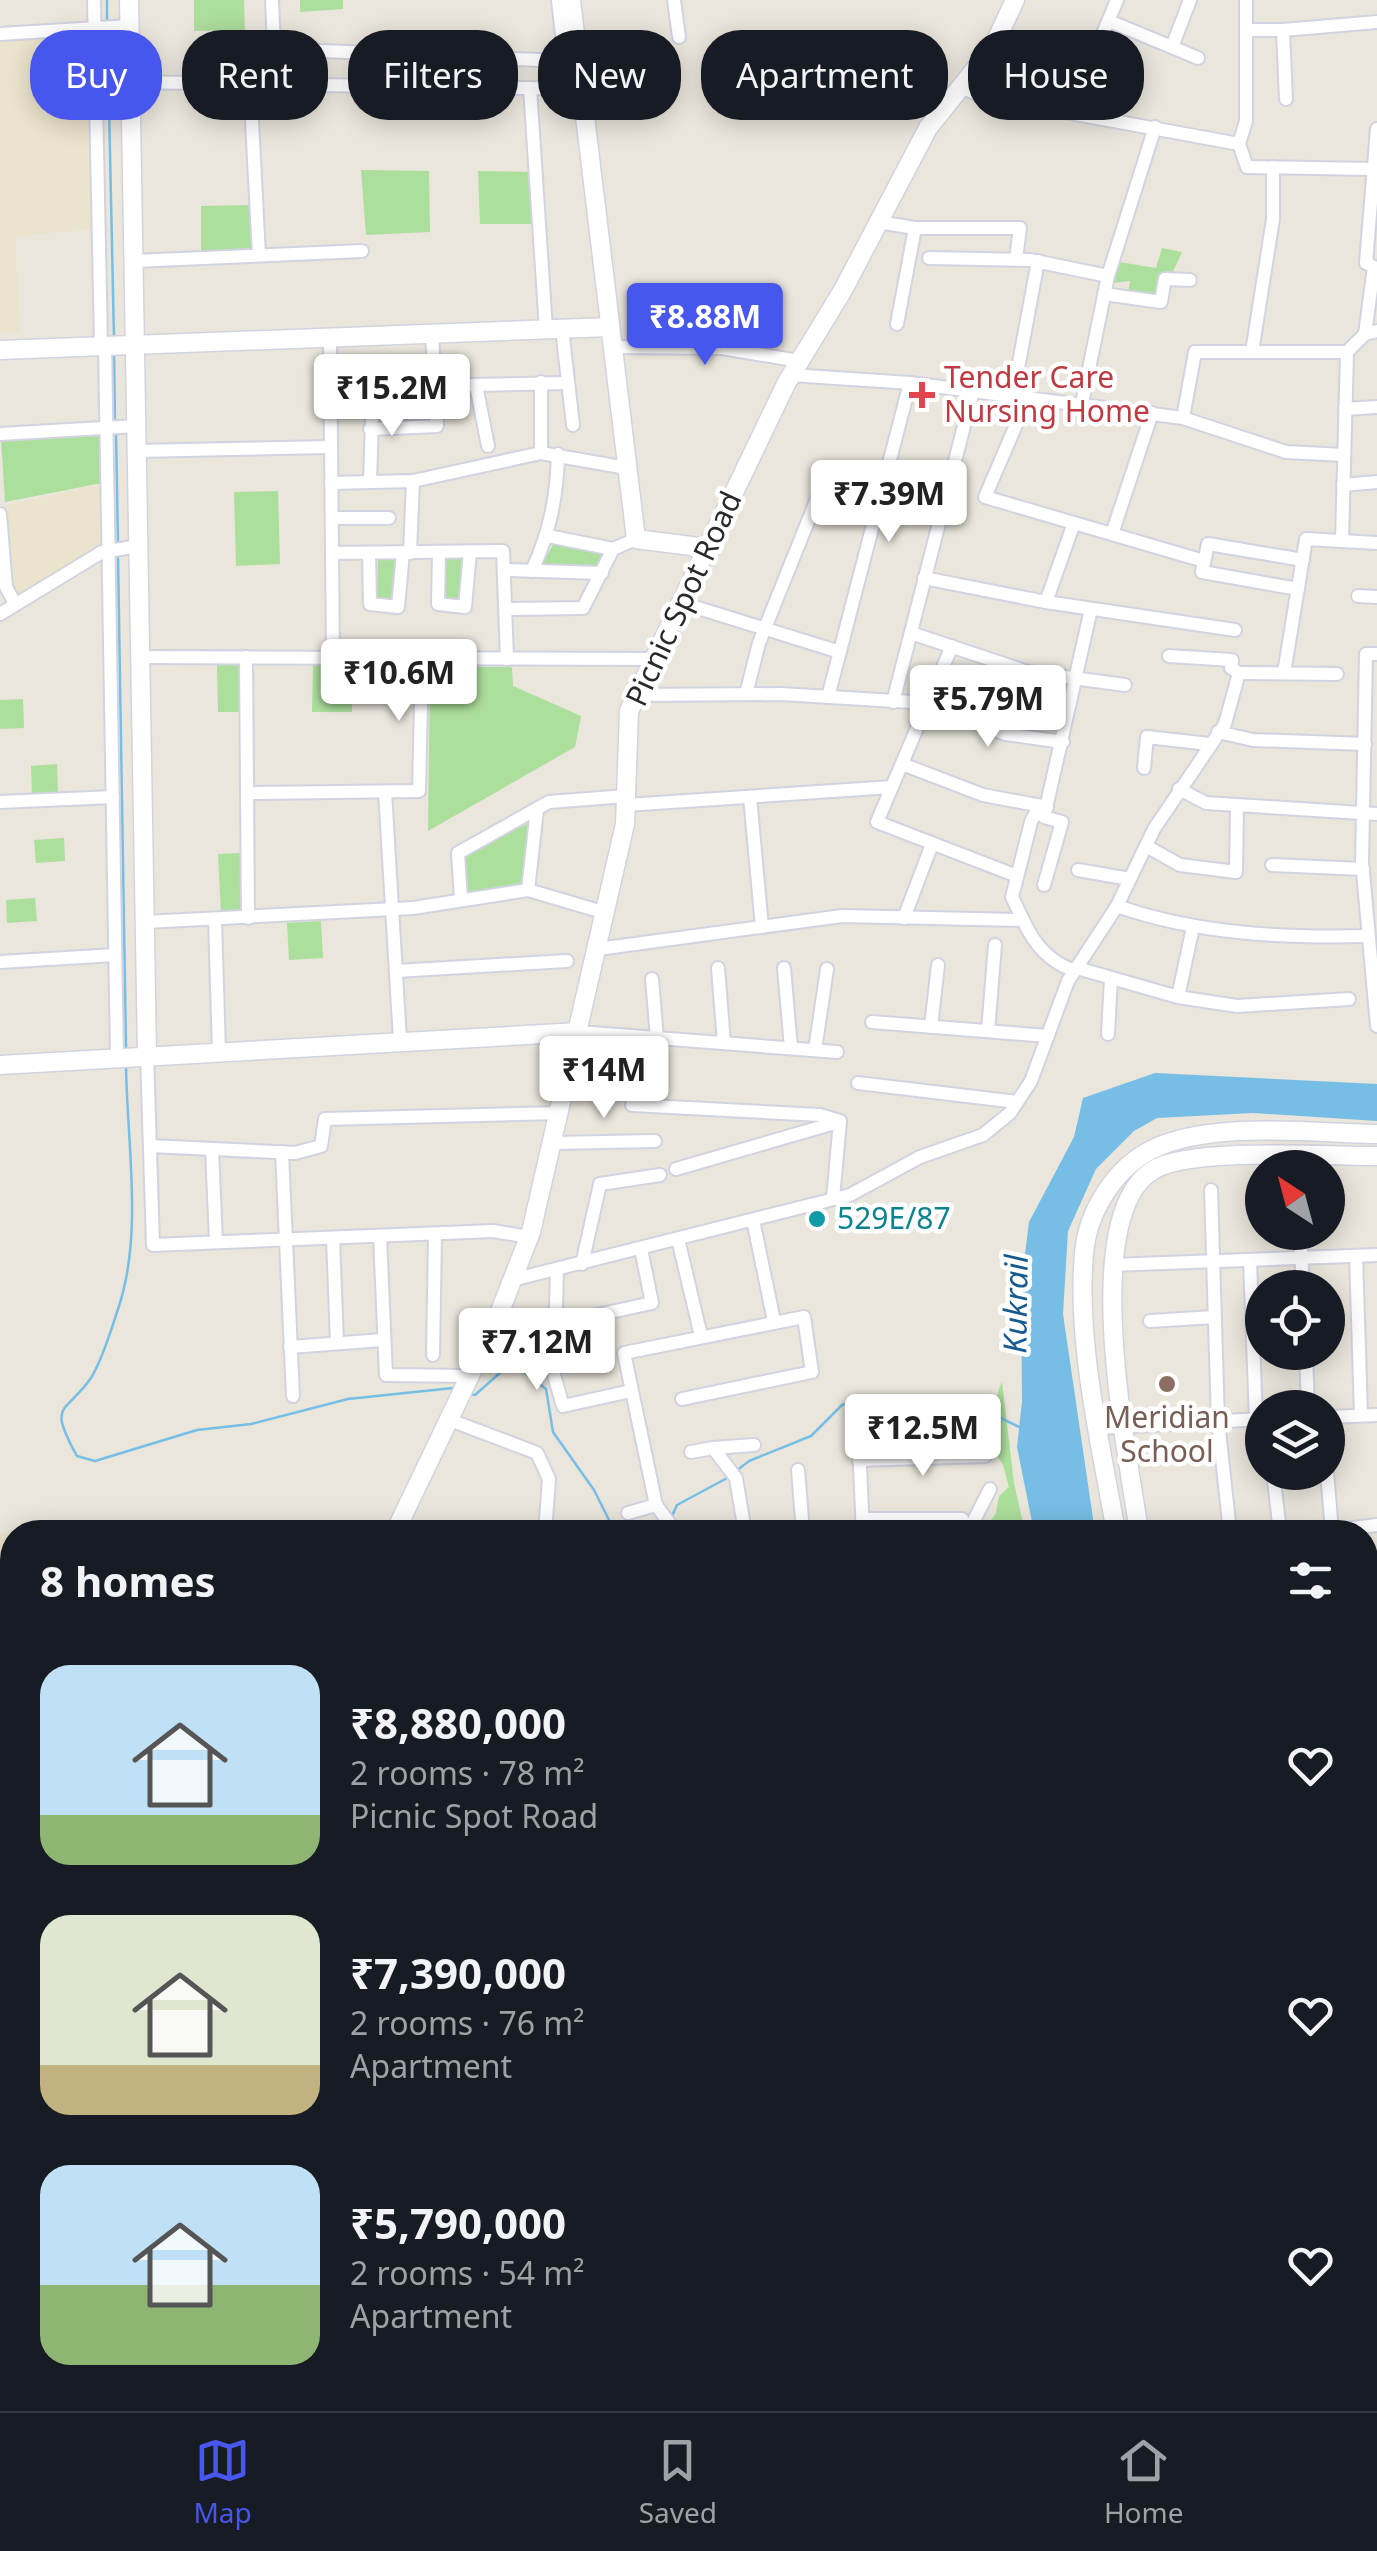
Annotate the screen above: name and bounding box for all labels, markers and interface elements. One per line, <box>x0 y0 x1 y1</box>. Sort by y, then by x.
chip: Buy <box>30 30 162 120</box>
chip: Rent <box>182 30 328 120</box>
chip: Filters <box>348 30 518 120</box>
chip: New <box>538 30 681 120</box>
chip: Apartment <box>701 30 948 120</box>
chip: House <box>968 30 1144 120</box>
pin: ₹8.88M <box>624 283 786 368</box>
text: ₹8.88M <box>649 294 761 337</box>
pin: ₹15.2M <box>311 354 473 439</box>
place label: Tender Care Nursing Home <box>944 356 1150 431</box>
text: ₹15.2M <box>336 365 448 408</box>
marker: Tender Care Nursing Home <box>909 382 935 408</box>
pin: ₹7.39M <box>808 460 970 545</box>
text: ₹7.39M <box>833 471 945 514</box>
street label: Picnic Spot Road <box>615 484 750 712</box>
pin: ₹10.6M <box>318 639 480 724</box>
text: ₹10.6M <box>343 650 455 693</box>
pin: ₹5.79M <box>907 665 1069 750</box>
text: ₹5.79M <box>932 676 1044 719</box>
pin: ₹14M <box>545 1036 663 1121</box>
text: ₹14M <box>561 1047 647 1090</box>
north arrow <box>1245 1150 1345 1250</box>
map controls <box>1245 1150 1345 1490</box>
place label: 529E/87 <box>837 1197 951 1238</box>
marker: 529E/87 <box>806 1208 828 1230</box>
water label: Kukrail <box>992 1253 1037 1354</box>
button: locate <box>1245 1270 1345 1370</box>
pin: ₹7.12M <box>456 1308 618 1393</box>
text: ₹7.12M <box>481 1319 593 1362</box>
marker: Meridian School <box>1156 1373 1178 1395</box>
button: layers <box>1245 1390 1345 1490</box>
pin: ₹12.5M <box>842 1394 1004 1479</box>
place label: Meridian School <box>1104 1396 1230 1471</box>
text: ₹12.5M <box>867 1405 979 1448</box>
text: 8 homes <box>40 1552 216 1609</box>
icon: filters <box>1283 1553 1338 1608</box>
text: ₹8,880,000 <box>350 1694 566 1751</box>
icon: home <box>120 1705 240 1825</box>
icon: heart <box>1283 1738 1338 1793</box>
text: 2 rooms · 78 m² <box>350 1751 584 1794</box>
text: Picnic Spot Road <box>350 1794 598 1837</box>
text: ₹7,390,000 <box>350 1944 566 2001</box>
icon: home <box>120 1955 240 2075</box>
icon: heart <box>1283 1988 1338 2043</box>
text: 2 rooms · 76 m² <box>350 2001 584 2044</box>
text: Apartment <box>350 2044 512 2087</box>
text: ₹5,790,000 <box>350 2194 566 2251</box>
icon: home <box>120 2205 240 2325</box>
icon: heart <box>1283 2238 1338 2293</box>
text: 2 rooms · 54 m² <box>350 2251 584 2294</box>
text: Apartment <box>350 2294 512 2337</box>
tab: Map <box>193 2433 252 2531</box>
tab: Saved <box>639 2433 717 2531</box>
tab: Home <box>1104 2433 1184 2531</box>

